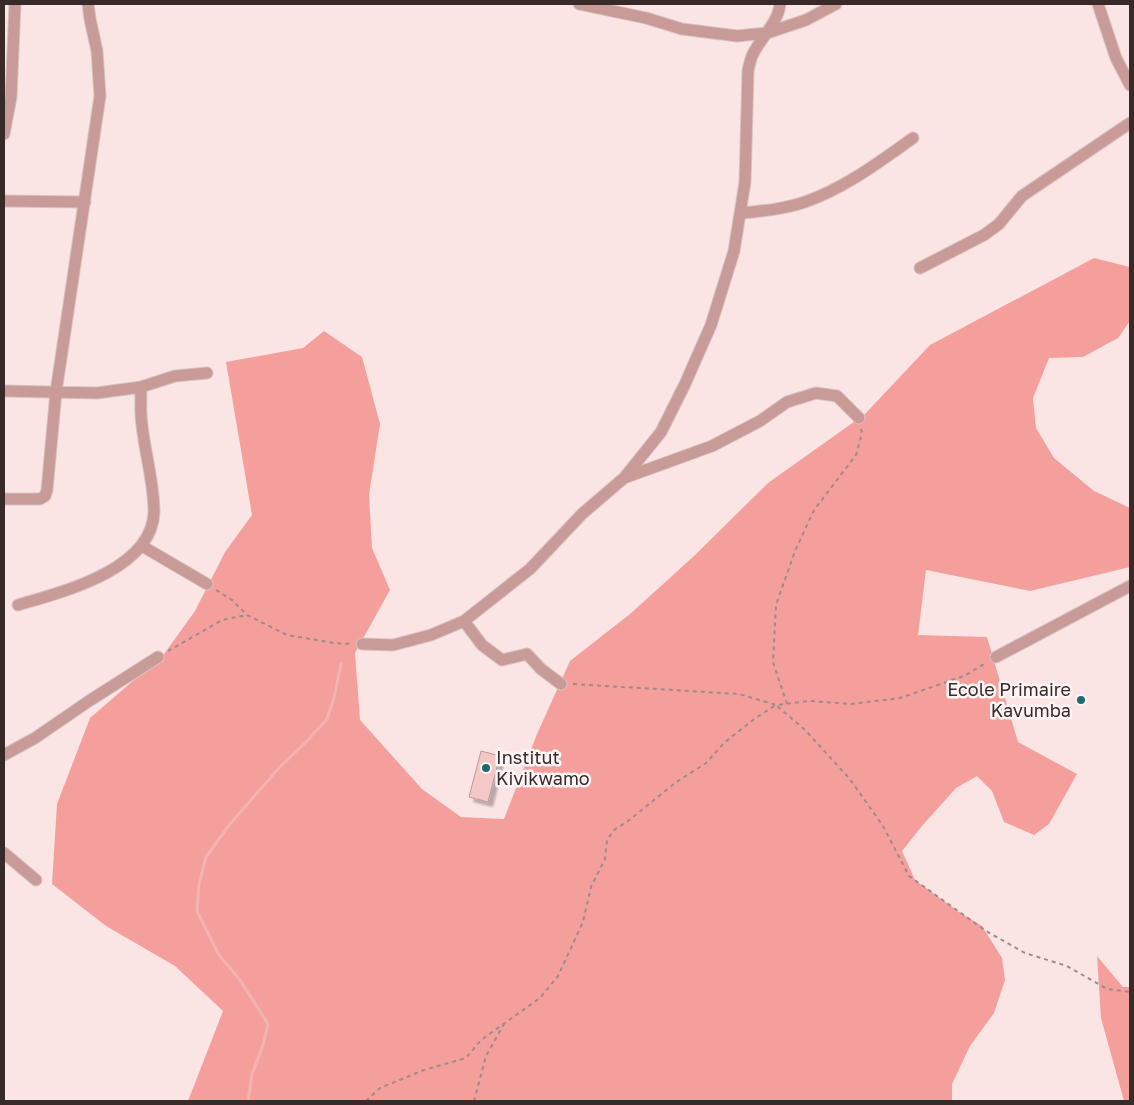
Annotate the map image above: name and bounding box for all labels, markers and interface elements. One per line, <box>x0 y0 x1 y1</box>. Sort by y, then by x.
place label: Ecole Primaire Kavumba <box>947 678 1071 721</box>
marker: Ecole Primaire Kavumba <box>1075 694 1087 706</box>
place label: Institut Kivikwamo <box>496 746 590 789</box>
marker: Institut Kivikwamo <box>480 762 492 774</box>

